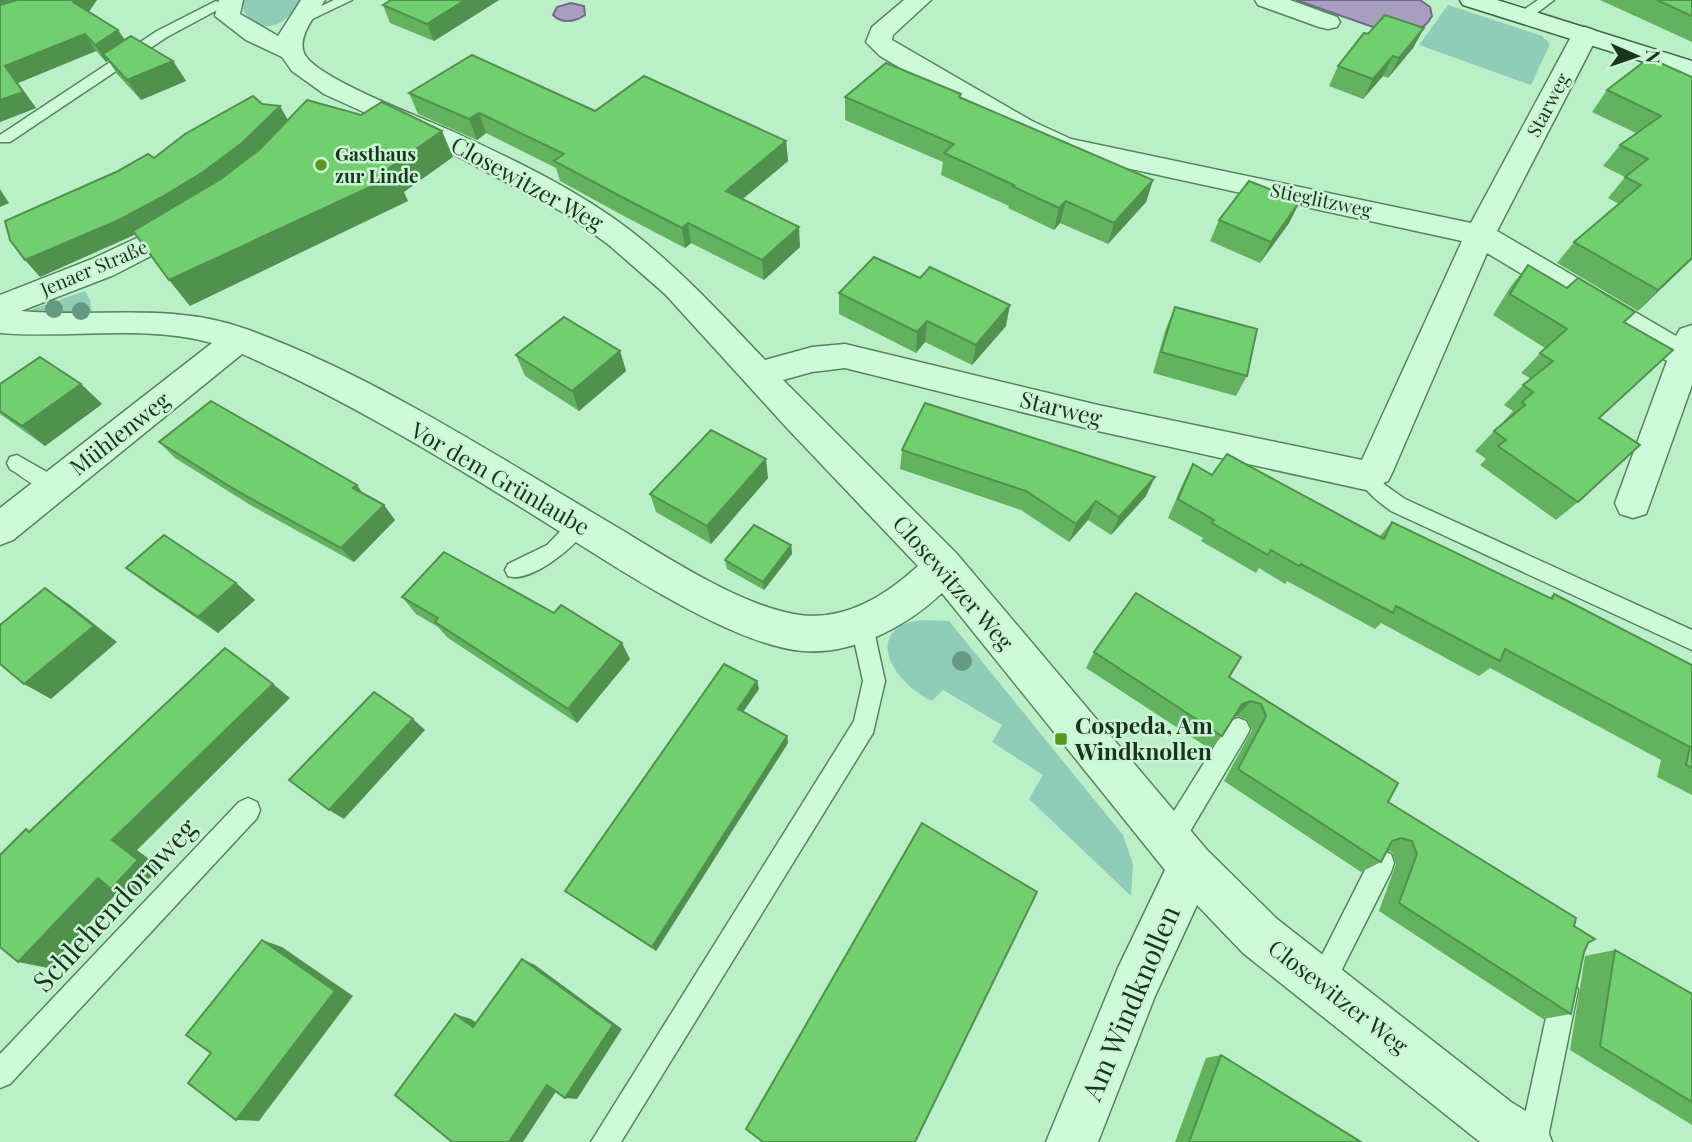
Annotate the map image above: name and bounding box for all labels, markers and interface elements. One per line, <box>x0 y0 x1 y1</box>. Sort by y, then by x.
north arrow <box>1601 21 1671 91</box>
text: N <box>1641 49 1667 64</box>
street label: Starweg <box>1519 68 1575 141</box>
street label: Closewitzer Weg <box>446 128 609 237</box>
place label: Gasthaus zur Linde <box>335 140 419 188</box>
marker: Gasthaus zur Linde <box>313 157 329 173</box>
street label: Stieglitzweg <box>1268 176 1374 222</box>
street label: Jenaer Straße <box>35 233 151 302</box>
street label: Starweg <box>1017 382 1106 433</box>
street label: Mühlenweg <box>62 384 176 482</box>
street label: Vor dem Grünlaube <box>405 413 596 542</box>
street label: Closewitzer Weg <box>887 508 1021 656</box>
place label: Cospeda, Am Windknollen <box>1074 709 1213 766</box>
marker: Cospeda, Am Windknollen <box>1053 731 1069 747</box>
street label: Schlehendornweg <box>24 809 204 999</box>
street label: Am Windknollen <box>1072 899 1187 1106</box>
street label: Closewitzer Weg <box>1263 931 1415 1060</box>

